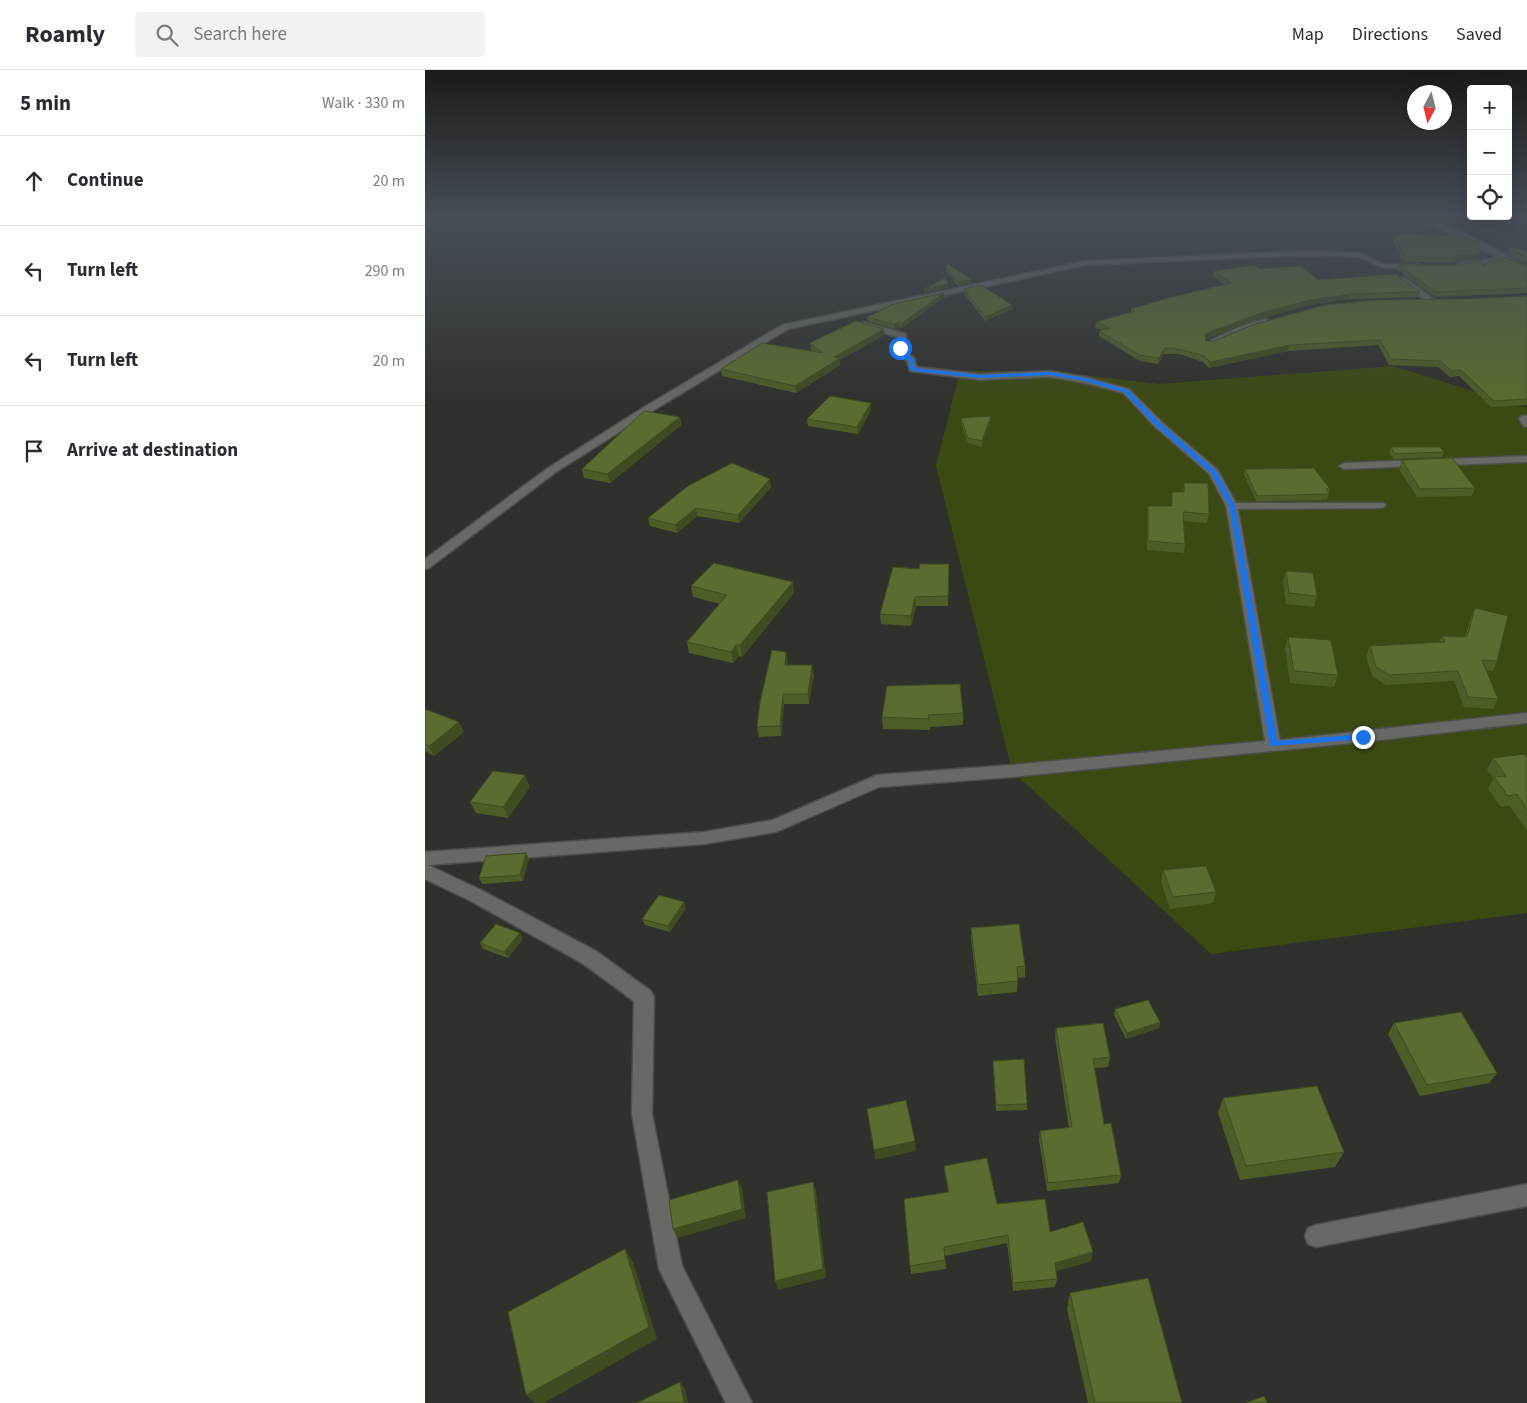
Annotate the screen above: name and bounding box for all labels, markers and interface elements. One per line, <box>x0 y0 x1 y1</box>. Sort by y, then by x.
search box <box>135 12 485 57</box>
text: Roamly <box>25 17 105 52</box>
icon: search <box>153 21 181 49</box>
text: Search here <box>193 21 287 48</box>
text: Map <box>1292 22 1324 47</box>
text: Directions <box>1352 22 1428 47</box>
text: Saved <box>1456 22 1502 47</box>
north arrow <box>1407 85 1452 130</box>
map controls <box>1467 85 1512 220</box>
button: + <box>1467 85 1512 130</box>
text: 5 min <box>20 88 71 118</box>
text: Walk · 330 m <box>322 92 405 114</box>
button: − <box>1467 130 1512 175</box>
icon: ahead <box>20 167 48 195</box>
text: Continue <box>67 167 144 194</box>
text: 20 m <box>373 170 405 192</box>
button: locate <box>1467 175 1512 220</box>
icon: left <box>20 257 48 285</box>
text: Turn left <box>67 257 138 284</box>
text: 290 m <box>365 260 405 282</box>
route start <box>889 337 912 360</box>
icon: left <box>20 347 48 375</box>
text: Turn left <box>67 347 138 374</box>
text: 20 m <box>373 350 405 372</box>
icon: arrive <box>20 437 48 465</box>
text: Arrive at destination <box>67 437 238 464</box>
route end <box>1352 726 1375 749</box>

